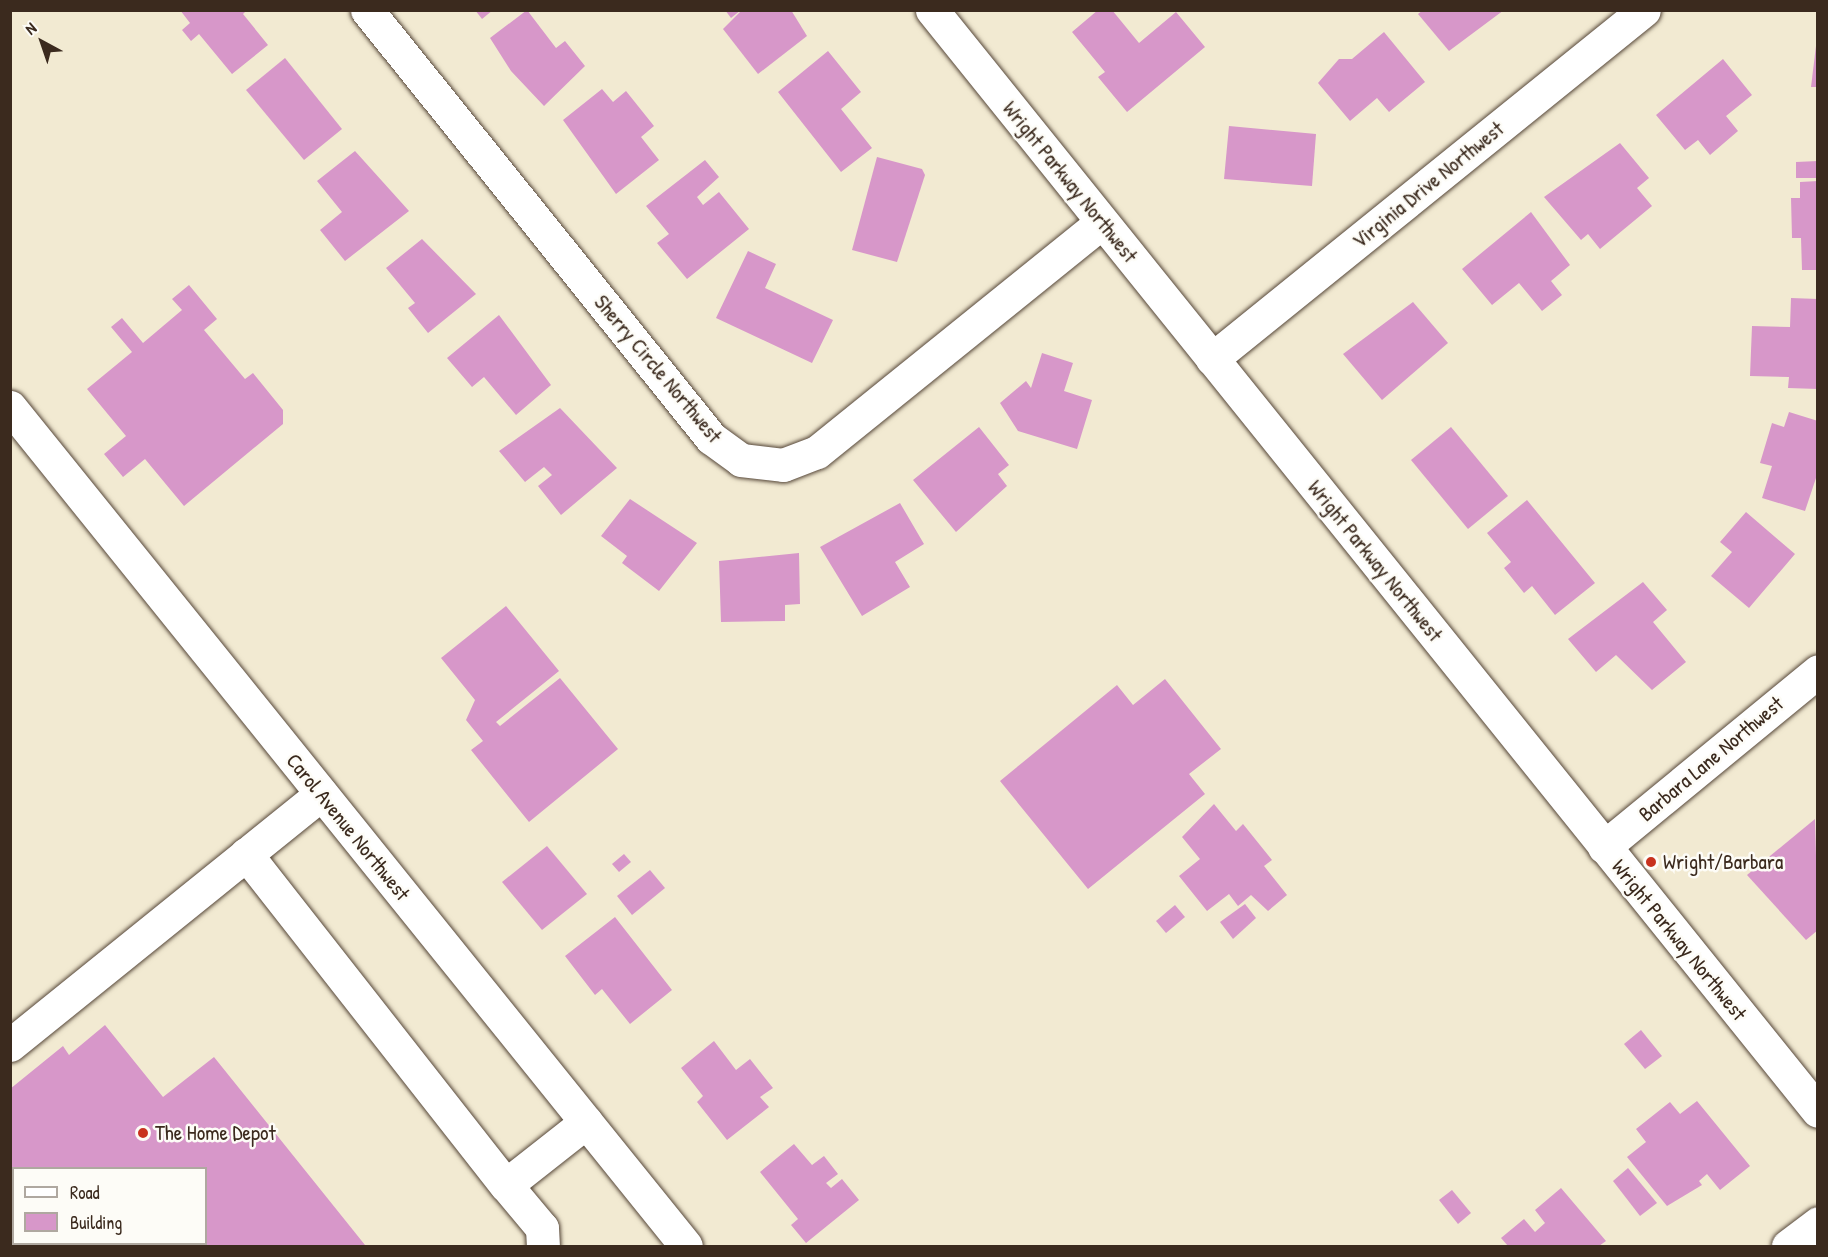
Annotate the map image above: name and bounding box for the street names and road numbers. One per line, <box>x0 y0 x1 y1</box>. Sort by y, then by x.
street label: Wright Parkway Northwest <box>997 96 1143 268</box>
street label: Virginia Drive Northwest <box>1347 116 1509 254</box>
street label: Sherry Circle Northwest <box>589 290 727 448</box>
street label: Wright Parkway Northwest <box>1302 475 1448 647</box>
street label: Barbara Lane Northwest <box>1634 691 1788 827</box>
street label: Carol Avenue Northwest <box>281 748 415 906</box>
street label: Wright Parkway Northwest <box>1606 854 1752 1026</box>

